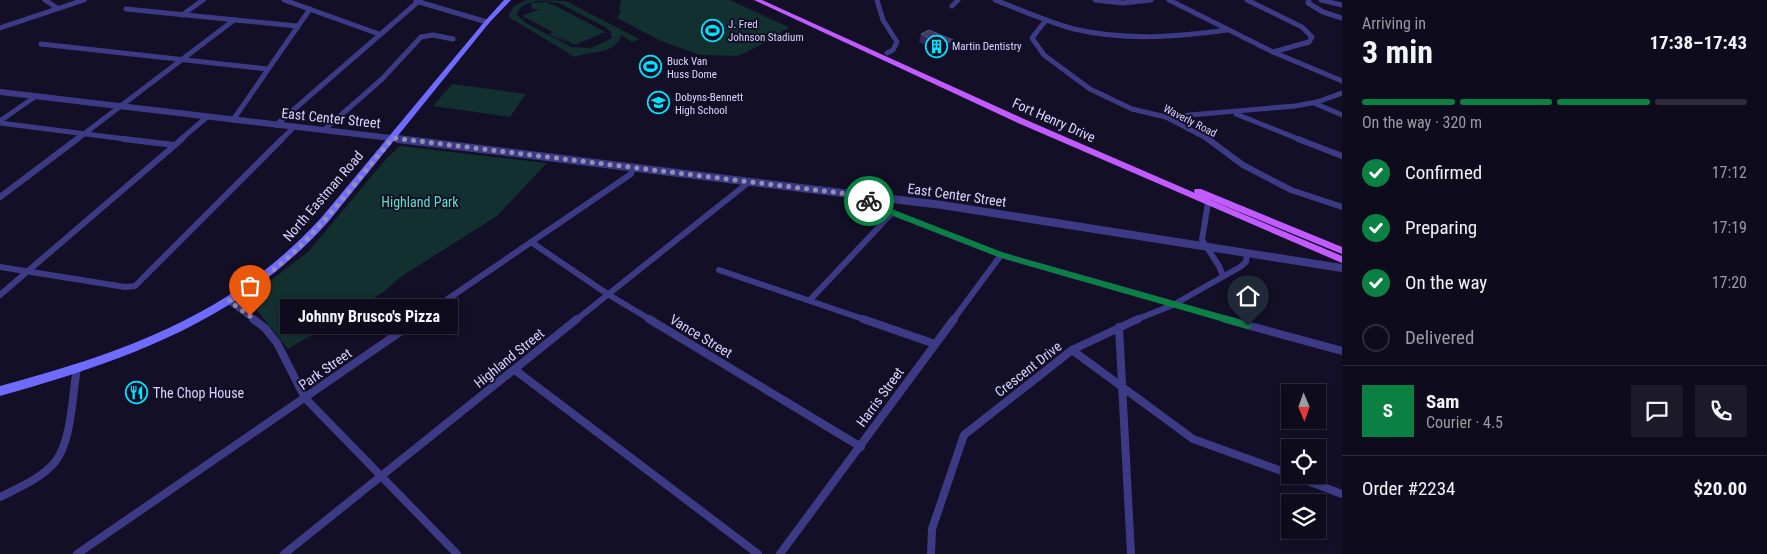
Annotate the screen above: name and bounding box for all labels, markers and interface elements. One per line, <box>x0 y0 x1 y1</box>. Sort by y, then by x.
text: Arriving in <box>1362 14 1426 33</box>
sports icon: J. Fred Johnson Stadium <box>700 18 724 42</box>
place label: J. Fred Johnson Stadium <box>728 18 804 44</box>
text: 17:38–17:43 <box>1649 31 1747 54</box>
text: 3 min <box>1362 33 1433 71</box>
building icon: Martin Dentistry <box>924 34 948 58</box>
place label: Martin Dentistry <box>952 40 1022 53</box>
sports icon: Buck Van Huss Dome <box>639 55 663 79</box>
place label: Buck Van Huss Dome <box>667 55 717 81</box>
school or university icon: Dobyns-Bennett High School <box>647 91 671 115</box>
place label: Dobyns-Bennett High School <box>675 91 743 117</box>
street label: Fort Henry Drive <box>1010 95 1098 146</box>
street label: Waverly Road <box>1161 102 1219 140</box>
street label: East Center Street <box>281 105 381 131</box>
text: On the way · 320 m <box>1362 113 1482 132</box>
street label: North Eastman Road <box>280 148 366 244</box>
icon: check <box>1362 159 1390 187</box>
text: Confirmed <box>1405 161 1482 184</box>
text: 17:12 <box>1712 163 1747 182</box>
courier <box>844 176 894 226</box>
street label: East Center Street <box>907 180 1007 210</box>
icon: bike <box>855 187 883 215</box>
park label: Highland Park <box>381 194 459 210</box>
icon: check <box>1362 214 1390 242</box>
text: Preparing <box>1405 216 1477 239</box>
text: 17:19 <box>1712 218 1747 237</box>
pin <box>229 265 271 316</box>
icon: check <box>1362 269 1390 297</box>
text: On the way <box>1405 271 1487 294</box>
icon: bag <box>236 272 264 300</box>
text: 17:20 <box>1712 273 1747 292</box>
pin <box>1227 275 1269 326</box>
icon: home <box>1234 282 1262 310</box>
callout: Johnny Brusco's Pizza <box>280 298 458 334</box>
text: Johnny Brusco's Pizza <box>298 307 440 326</box>
street label: Vance Street <box>667 311 735 361</box>
street label: Highland Street <box>471 325 547 391</box>
text: Delivered <box>1405 326 1474 349</box>
street label: Crescent Drive <box>992 338 1065 400</box>
street label: Park Street <box>295 345 355 393</box>
street label: Harris Street <box>853 364 907 430</box>
restaurant icon: The Chop House <box>125 381 149 405</box>
north arrow <box>1281 384 1326 429</box>
map controls <box>1281 384 1326 539</box>
place label: The Chop House <box>153 385 245 401</box>
button: chat <box>1631 385 1683 437</box>
button: phone <box>1695 385 1747 437</box>
text: Sam <box>1426 390 1459 413</box>
text: S <box>1383 399 1393 422</box>
text: Courier · 4.5 <box>1426 413 1503 432</box>
button: locate <box>1281 439 1326 484</box>
text: Order #2234 <box>1362 477 1455 500</box>
text: $20.00 <box>1693 477 1747 500</box>
button: layers <box>1281 494 1326 539</box>

